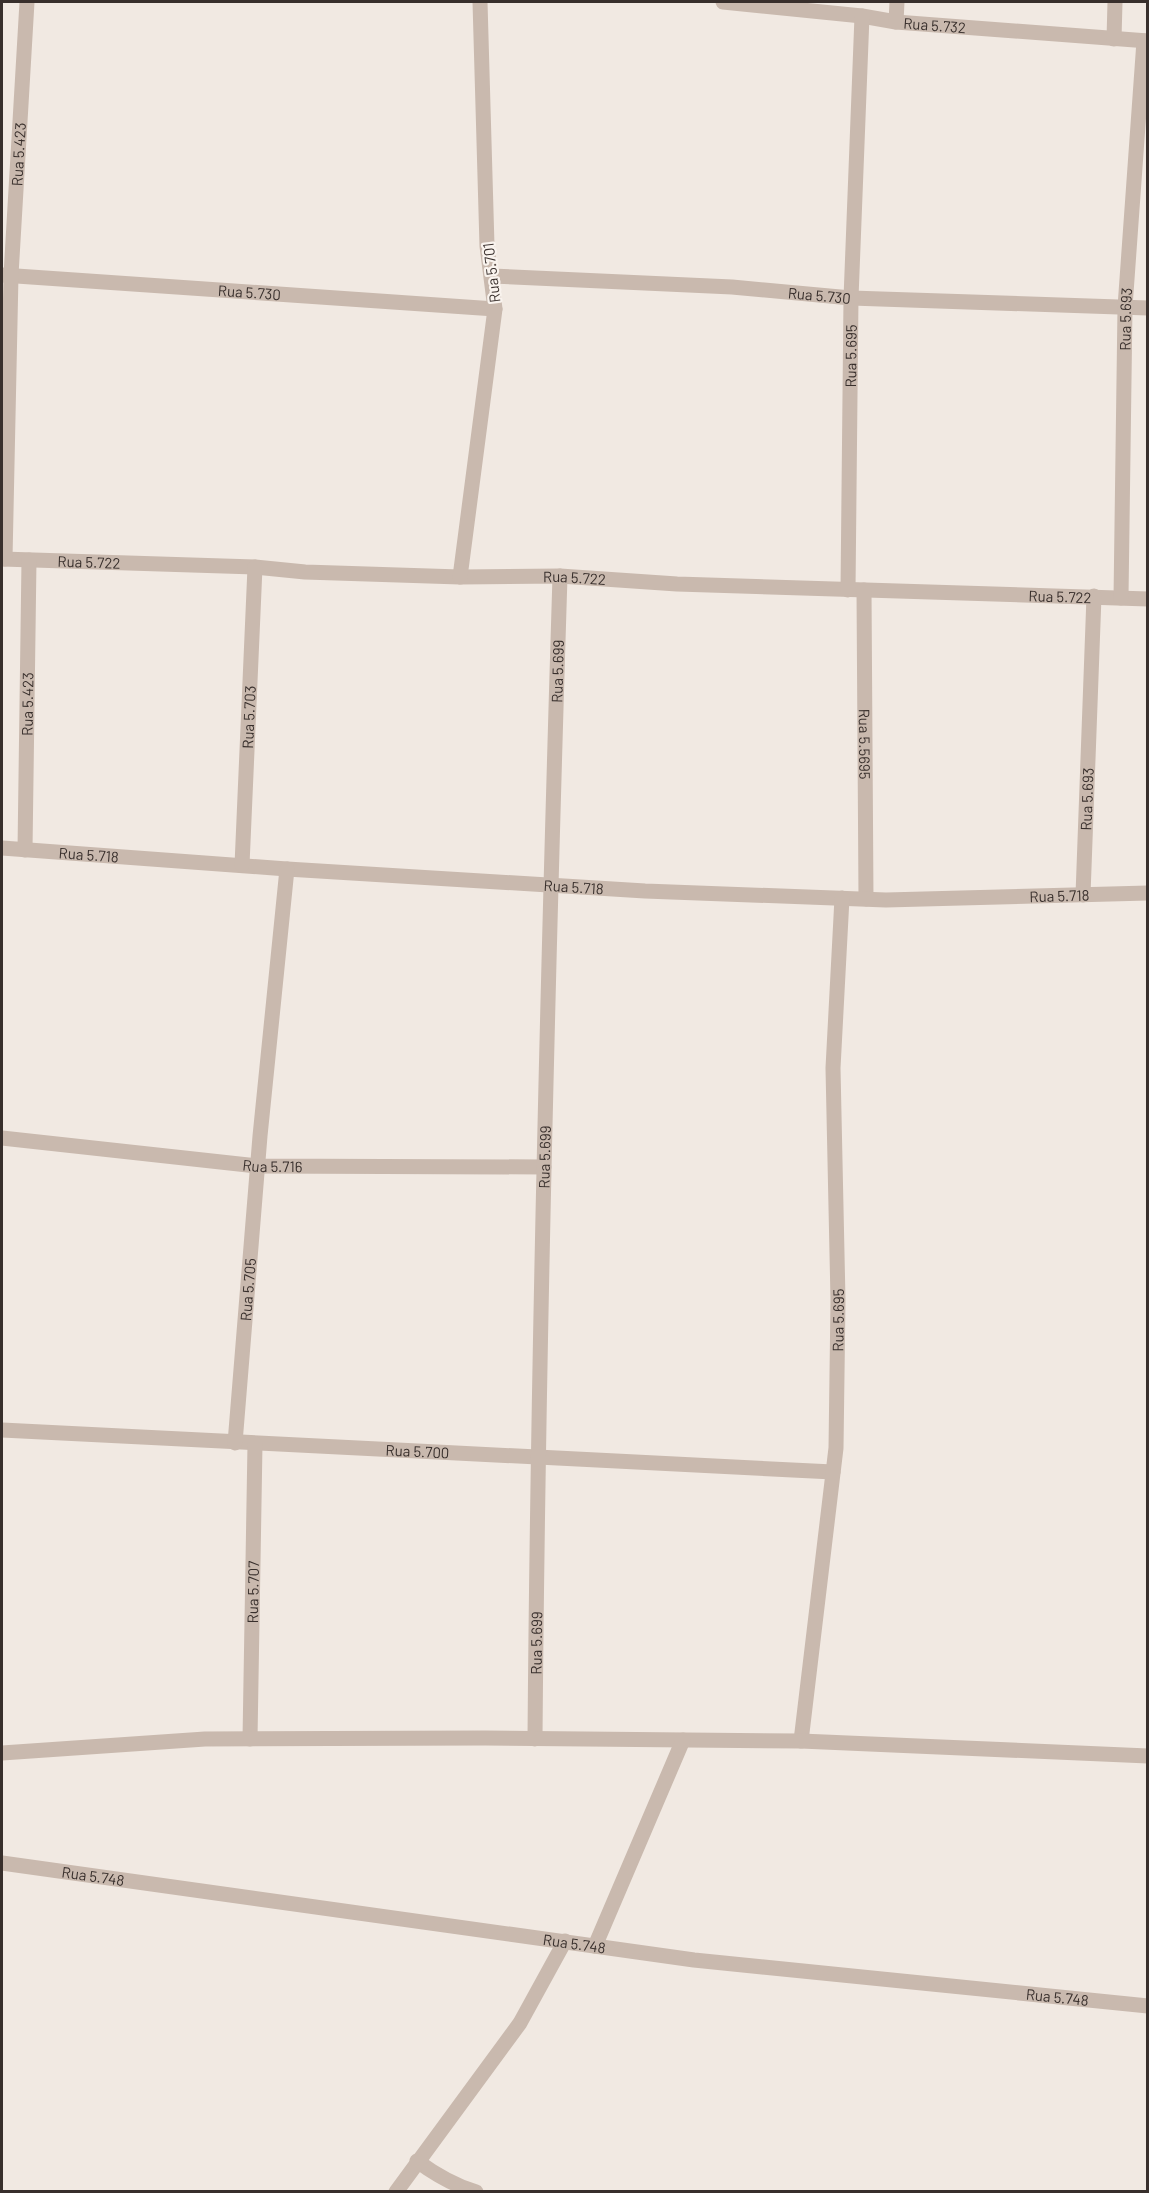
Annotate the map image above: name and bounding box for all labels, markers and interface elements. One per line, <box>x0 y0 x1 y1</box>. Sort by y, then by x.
street label: Rua 5.732 <box>903 14 967 36</box>
street label: Rua 5.423 <box>7 122 29 187</box>
street label: Rua 5.701 <box>478 242 504 304</box>
street label: Rua 5.730 <box>217 281 282 303</box>
street label: Rua 5.730 <box>787 283 852 307</box>
street label: Rua 5.693 <box>1115 287 1135 351</box>
street label: Rua 5.695 <box>841 324 860 388</box>
street label: Rua 5.722 <box>57 552 121 572</box>
street label: Rua 5.722 <box>543 567 607 588</box>
street label: Rua 5.722 <box>1028 586 1092 606</box>
street label: Rua 5.699 <box>547 639 567 703</box>
street label: Rua 5.423 <box>18 672 36 736</box>
street label: Rua 5.703 <box>238 685 259 749</box>
street label: Rua 5.5695 <box>856 709 874 779</box>
street label: Rua 5.693 <box>1076 767 1097 831</box>
street label: Rua 5.718 <box>58 843 119 866</box>
street label: Rua 5.718 <box>543 876 604 897</box>
street label: Rua 5.718 <box>1029 886 1090 905</box>
street label: Rua 5.699 <box>534 1125 554 1189</box>
street label: Rua 5.716 <box>242 1155 302 1175</box>
street label: Rua 5.705 <box>236 1257 259 1322</box>
street label: Rua 5.695 <box>828 1288 847 1352</box>
street label: Rua 5.700 <box>385 1441 450 1461</box>
street label: Rua 5.707 <box>243 1561 262 1623</box>
street label: Rua 5.699 <box>527 1611 545 1675</box>
street label: Rua 5.748 <box>61 1862 126 1889</box>
street label: Rua 5.748 <box>542 1930 607 1957</box>
street label: Rua 5.748 <box>1025 1985 1090 2009</box>

